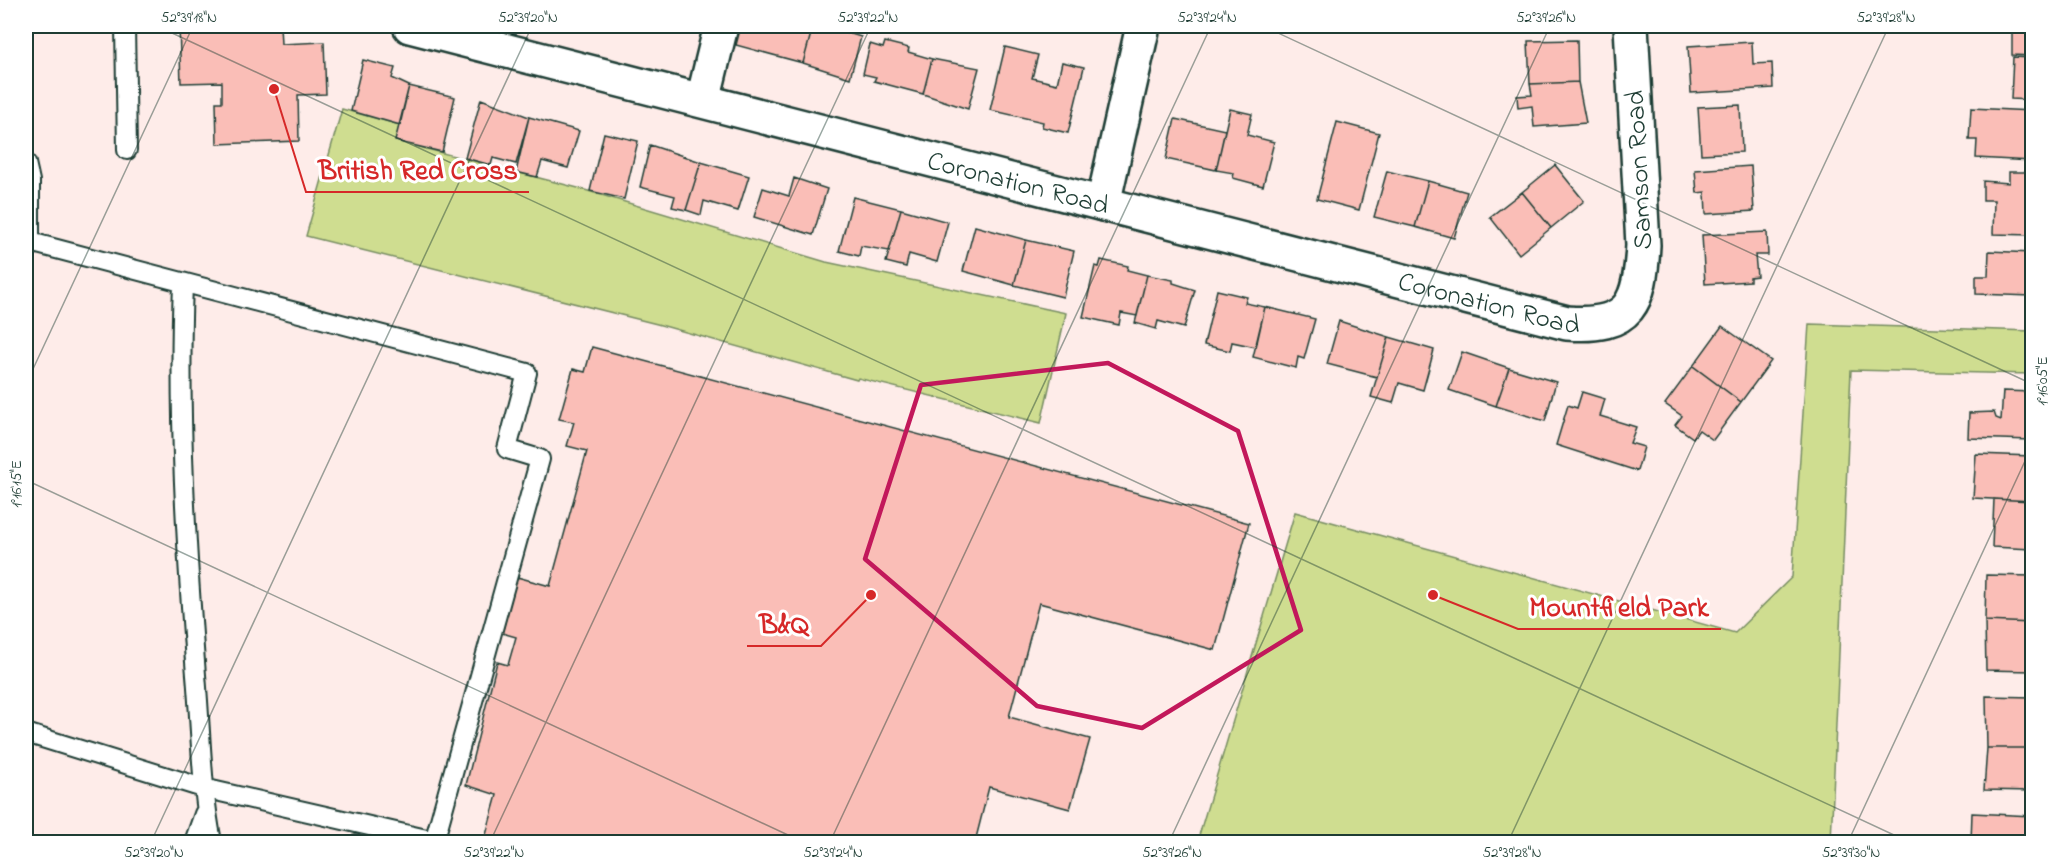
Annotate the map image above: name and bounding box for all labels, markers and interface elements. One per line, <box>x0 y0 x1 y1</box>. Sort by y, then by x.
text: 52°39'18"N <box>161 7 217 29</box>
text: 52°39'20"N <box>498 7 558 29</box>
text: 52°39'22"N <box>838 7 898 29</box>
text: 52°39'24"N <box>1177 7 1237 29</box>
text: 52°39'26"N <box>1516 7 1576 29</box>
text: 52°39'28"N <box>1856 7 1916 29</box>
street label: Samson Road <box>1617 89 1664 250</box>
street label: Coronation Road <box>923 143 1113 227</box>
callout: British Red Cross <box>306 146 529 192</box>
text: British Red Cross <box>316 152 518 193</box>
street label: Coronation Road <box>1393 263 1581 346</box>
text: 1°16'05"E <box>2032 356 2054 406</box>
text: 1°16'15"E <box>6 460 28 508</box>
callout: Mountfield Park <box>1518 583 1721 629</box>
text: Mountfield Park <box>1529 589 1709 630</box>
callout: B&Q <box>747 600 821 646</box>
text: B&Q <box>757 606 810 647</box>
text: 52°39'20"N <box>124 842 184 864</box>
text: 52°39'22"N <box>464 842 524 864</box>
text: 52°39'24"N <box>803 842 863 864</box>
text: 52°39'26"N <box>1142 842 1202 864</box>
text: 52°39'28"N <box>1482 842 1542 864</box>
text: 52°39'30"N <box>1822 842 1880 864</box>

